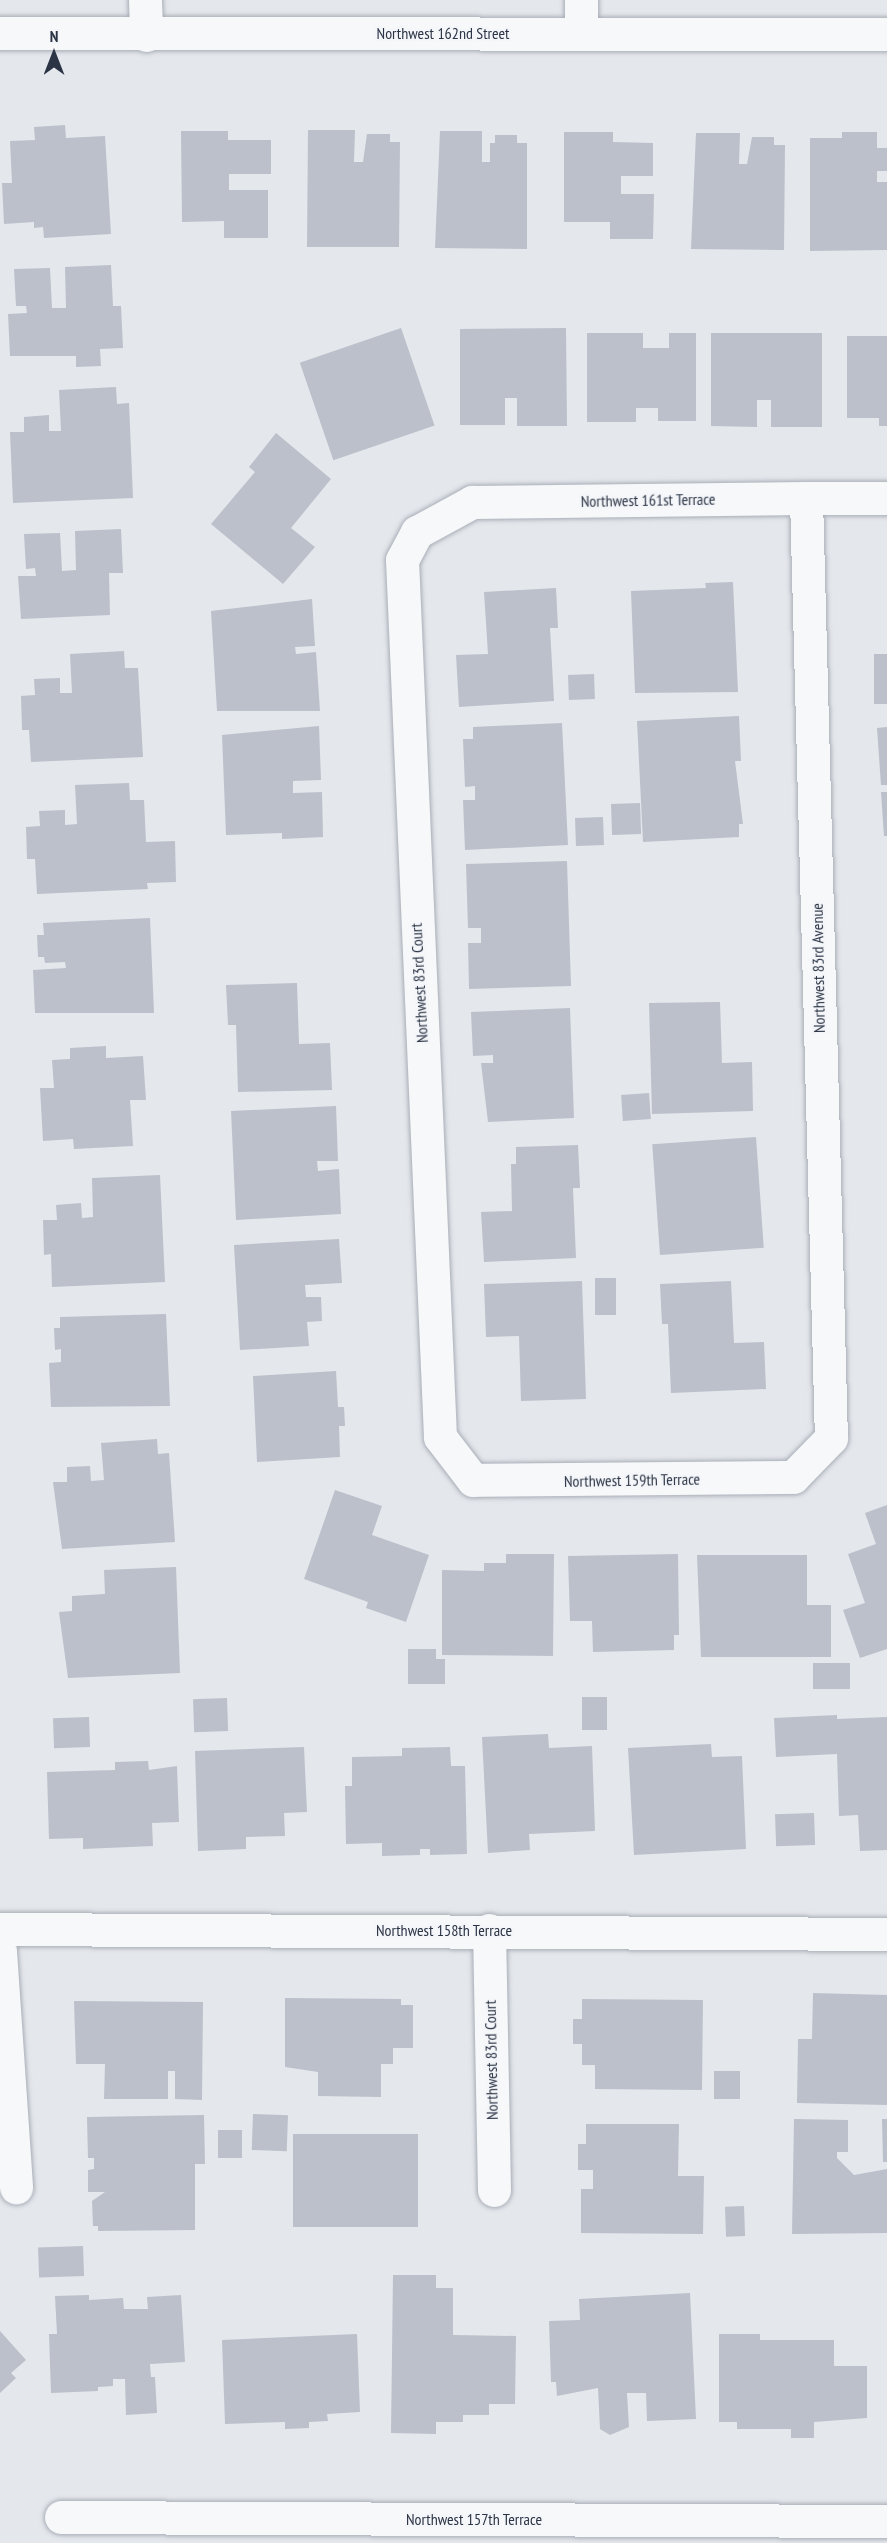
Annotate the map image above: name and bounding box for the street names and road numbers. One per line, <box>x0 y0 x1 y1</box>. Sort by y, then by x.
street label: Northwest 162nd Street <box>377 23 509 43</box>
street label: Northwest 161st Terrace <box>580 489 716 511</box>
street label: Northwest 83rd Avenue <box>807 903 829 1033</box>
street label: Northwest 83rd Court <box>406 923 432 1043</box>
street label: Northwest 159th Terrace <box>564 1469 700 1491</box>
street label: Northwest 158th Terrace <box>376 1920 512 1940</box>
street label: Northwest 83rd Court <box>480 2000 502 2120</box>
street label: Northwest 157th Terrace <box>406 2509 542 2529</box>

